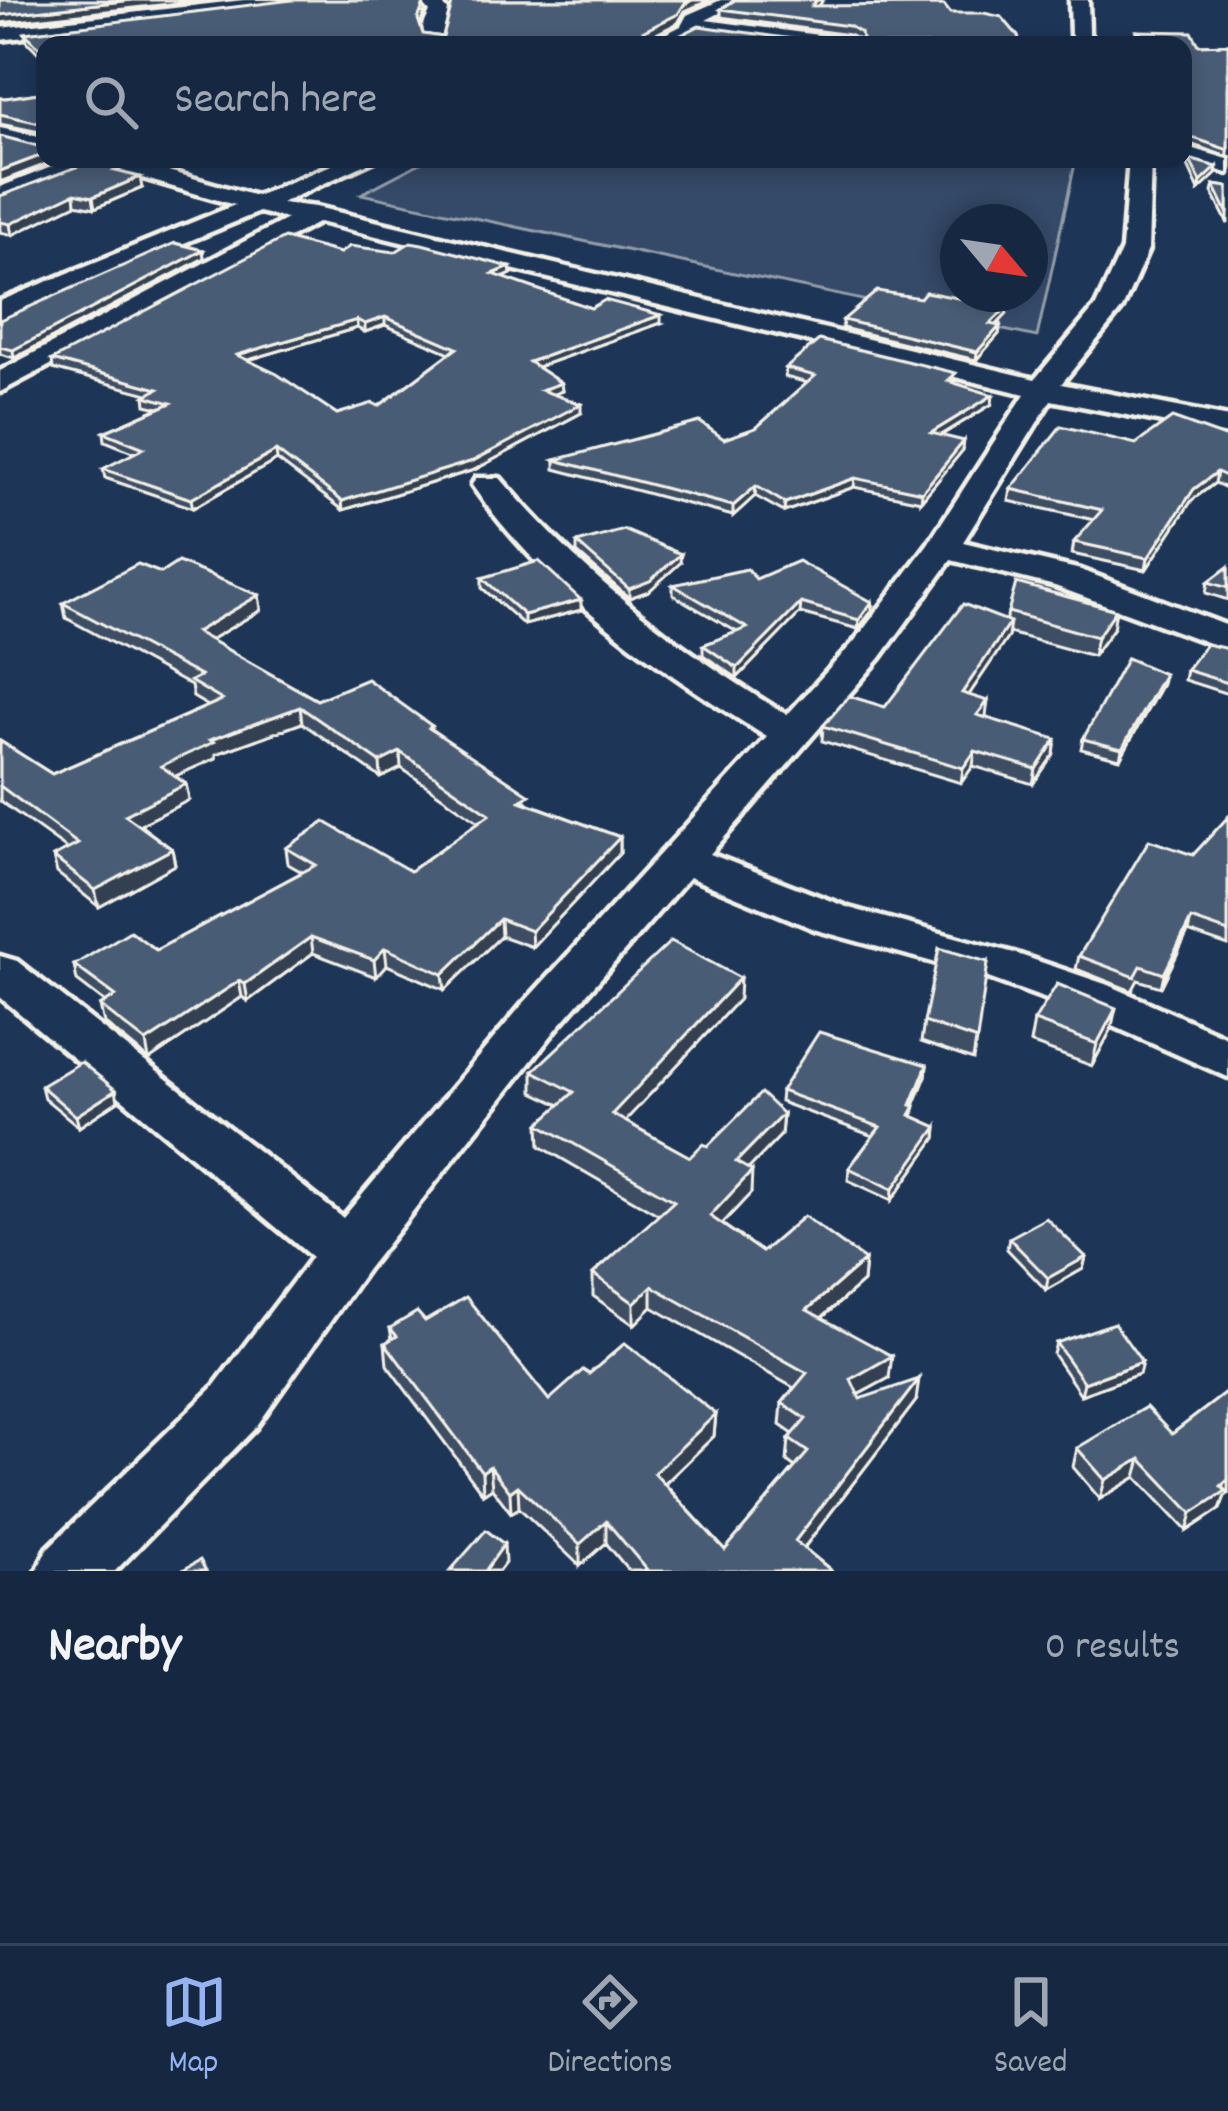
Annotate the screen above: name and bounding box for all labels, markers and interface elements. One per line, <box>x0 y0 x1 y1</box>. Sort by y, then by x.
search box <box>36 36 1192 168</box>
icon: search <box>78 69 144 135</box>
text: Search here <box>174 70 377 134</box>
north arrow <box>940 204 1048 312</box>
text: Nearby <box>48 1613 181 1685</box>
text: 0 results <box>1045 1622 1180 1677</box>
tab: Map <box>161 1969 227 2088</box>
tab: Directions <box>548 1969 673 2088</box>
tab: Saved <box>994 1969 1067 2088</box>

